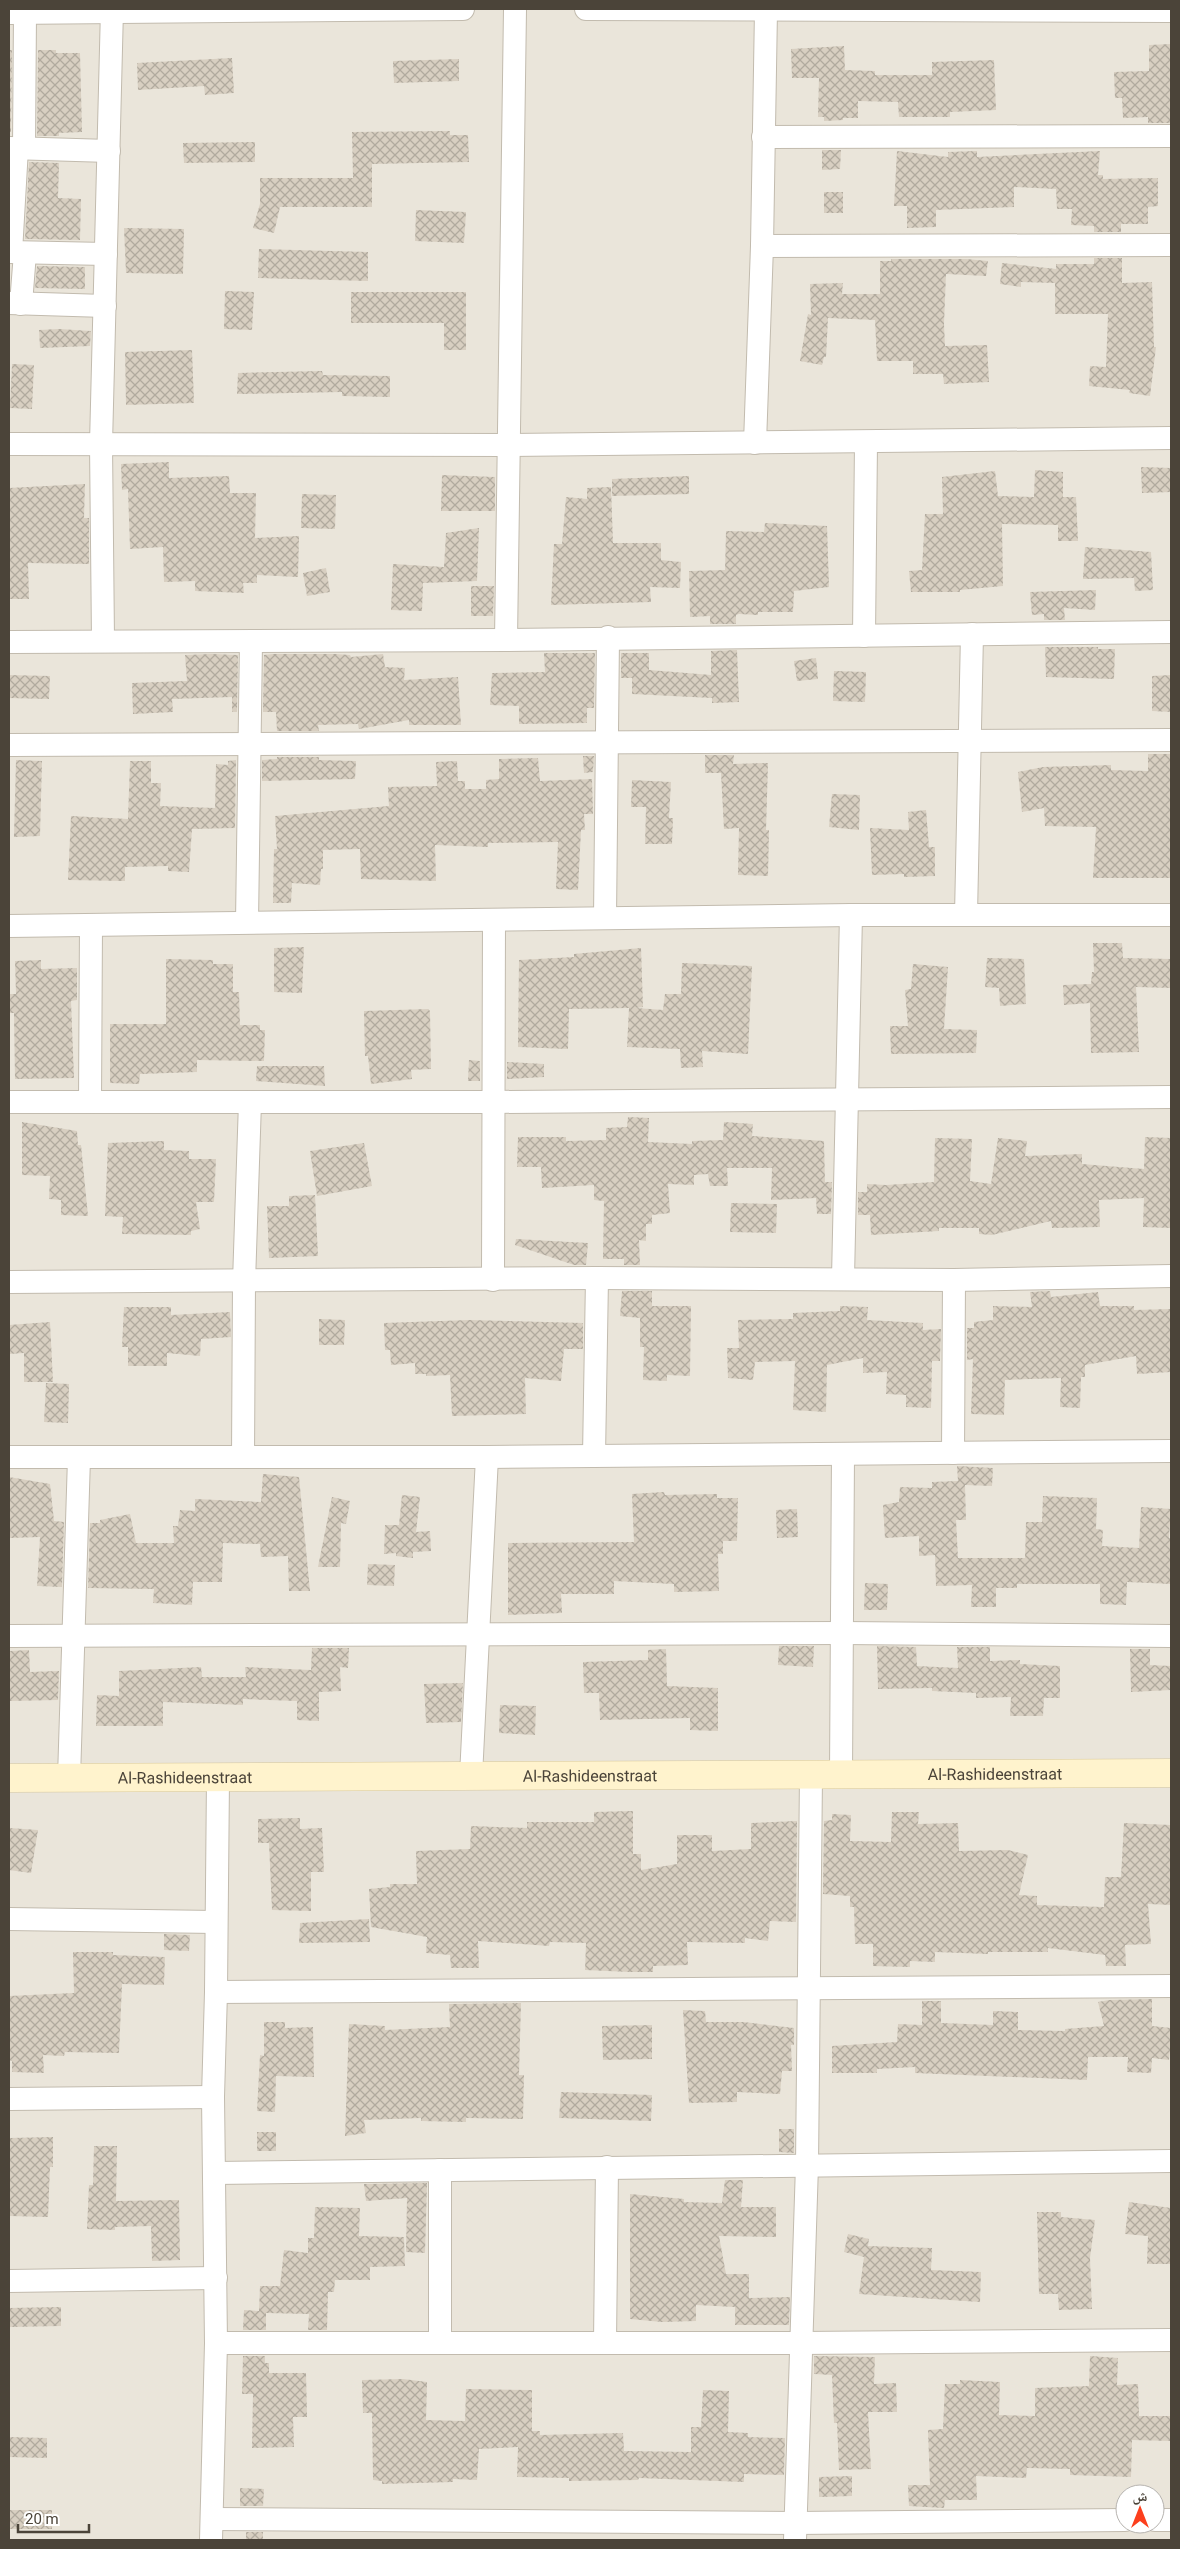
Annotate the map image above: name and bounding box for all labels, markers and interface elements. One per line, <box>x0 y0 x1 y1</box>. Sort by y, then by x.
street label: Al-Rashideenstraat <box>928 1764 1062 1784</box>
street label: Al-Rashideenstraat <box>523 1766 657 1785</box>
street label: Al-Rashideenstraat <box>118 1767 252 1787</box>
north arrow <box>1115 2484 1165 2534</box>
text: ش <box>1133 2488 1148 2505</box>
scale bar <box>18 2502 89 2534</box>
text: 20 m <box>25 2510 59 2528</box>

